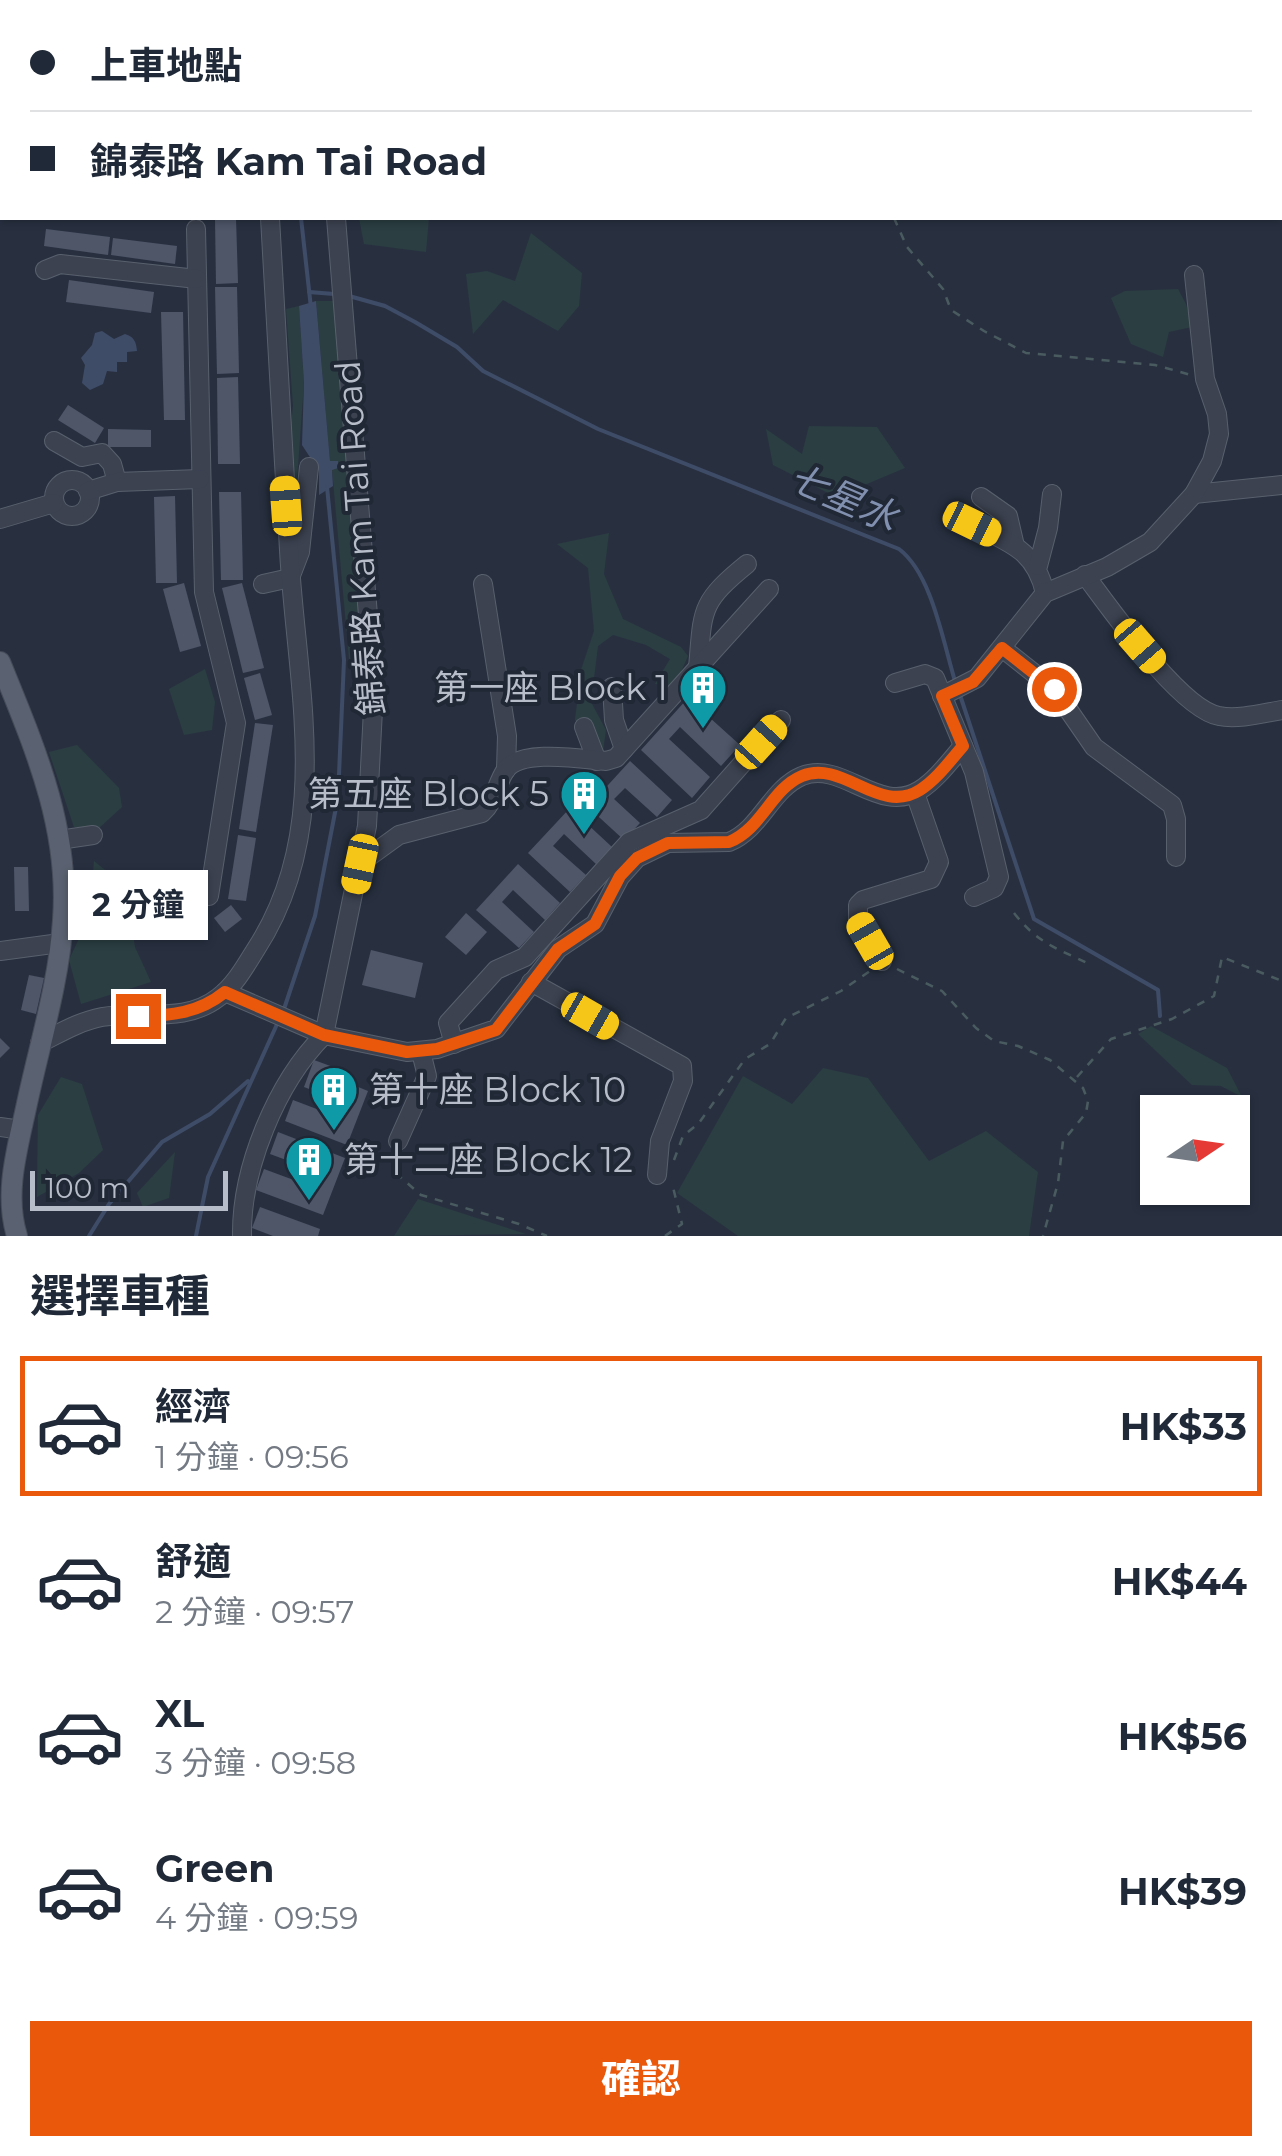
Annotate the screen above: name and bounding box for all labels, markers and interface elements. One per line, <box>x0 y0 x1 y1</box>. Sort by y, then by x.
text: 上車地點 <box>90 42 242 89</box>
text: 錦泰路 Kam Tai Road <box>90 138 487 185</box>
street label: 錦泰路 Kam Tai Road <box>326 359 393 717</box>
water label: 七星水 <box>782 454 907 542</box>
car <box>269 475 303 537</box>
car <box>938 497 1006 551</box>
car <box>1109 614 1171 678</box>
building icon: 第一座 Block 1 <box>677 662 729 730</box>
place label: 第一座 Block 1 <box>434 666 668 709</box>
route start <box>1032 667 1077 712</box>
car <box>730 710 792 774</box>
building icon: 第五座 Block 5 <box>558 768 610 836</box>
place label: 第五座 Block 5 <box>308 772 549 815</box>
car <box>339 832 381 896</box>
callout: 2 分鐘 <box>68 871 208 941</box>
text: 2 分鐘 <box>92 885 184 924</box>
car <box>842 908 898 974</box>
car <box>557 988 623 1044</box>
route end <box>116 994 161 1039</box>
building icon: 第十座 Block 10 <box>308 1064 360 1132</box>
place label: 第十座 Block 10 <box>369 1068 626 1111</box>
north arrow <box>1140 1095 1250 1205</box>
map controls <box>1140 1095 1250 1205</box>
building icon: 第十二座 Block 12 <box>283 1134 335 1202</box>
place label: 第十二座 Block 12 <box>344 1138 633 1181</box>
scale bar <box>30 1166 228 1210</box>
text: 100 m <box>45 1171 129 1205</box>
text: 選擇車種 <box>30 1268 210 1323</box>
icon: car <box>35 1381 125 1471</box>
text: 經濟 <box>155 1383 231 1430</box>
text: HK$33 <box>1120 1403 1247 1450</box>
text: 1 分鐘 · 09:56 <box>155 1437 349 1476</box>
icon: car <box>35 1536 125 1626</box>
text: 舒適 <box>155 1538 231 1585</box>
text: HK$44 <box>1112 1558 1247 1605</box>
text: 2 分鐘 · 09:57 <box>155 1592 354 1631</box>
text: XL <box>155 1690 204 1737</box>
icon: car <box>35 1691 125 1781</box>
text: HK$56 <box>1118 1713 1247 1760</box>
text: 3 分鐘 · 09:58 <box>155 1743 356 1782</box>
text: Green <box>155 1845 275 1892</box>
icon: car <box>35 1846 125 1936</box>
text: HK$39 <box>1118 1868 1247 1915</box>
text: 4 分鐘 · 09:59 <box>155 1898 358 1937</box>
button: 確認 <box>30 2021 1252 2136</box>

